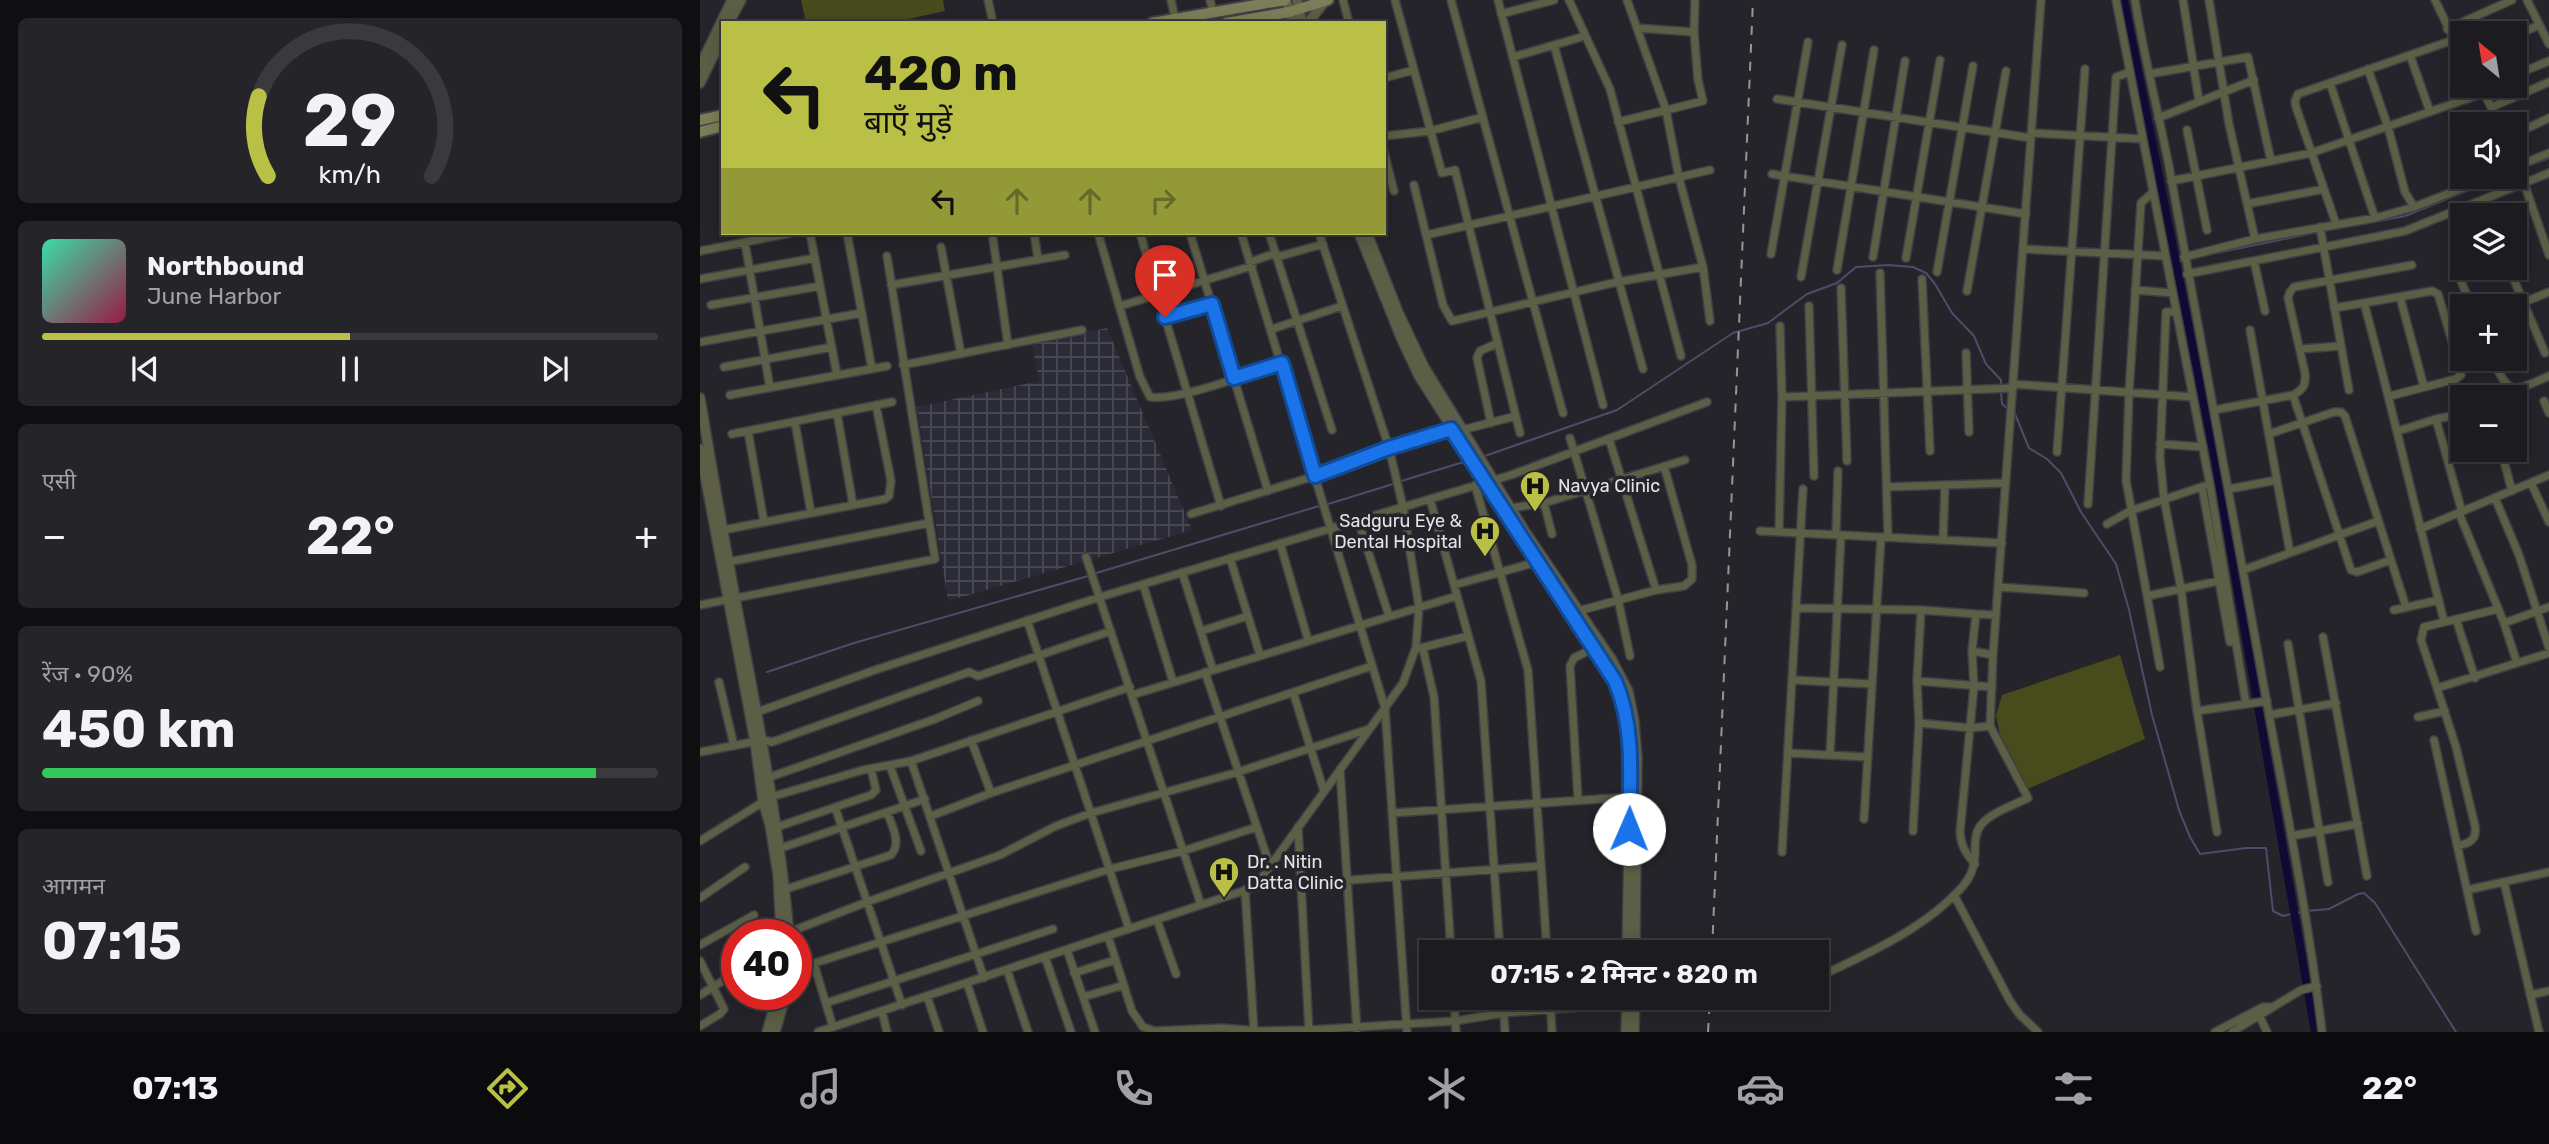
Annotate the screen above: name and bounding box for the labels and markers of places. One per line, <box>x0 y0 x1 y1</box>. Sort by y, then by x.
pin <box>1135 245 1195 317</box>
hospital icon: Navya Clinic <box>1518 469 1552 513</box>
place label: Navya Clinic <box>1558 475 1660 497</box>
place label: Sadguru Eye & Dental Hospital <box>1334 510 1463 553</box>
hospital icon: Sadguru Eye & Dental Hospital <box>1468 514 1502 558</box>
place label: Dr. . Nitin Datta Clinic <box>1247 851 1344 894</box>
hospital icon: Dr. . Nitin Datta Clinic <box>1207 855 1241 899</box>

